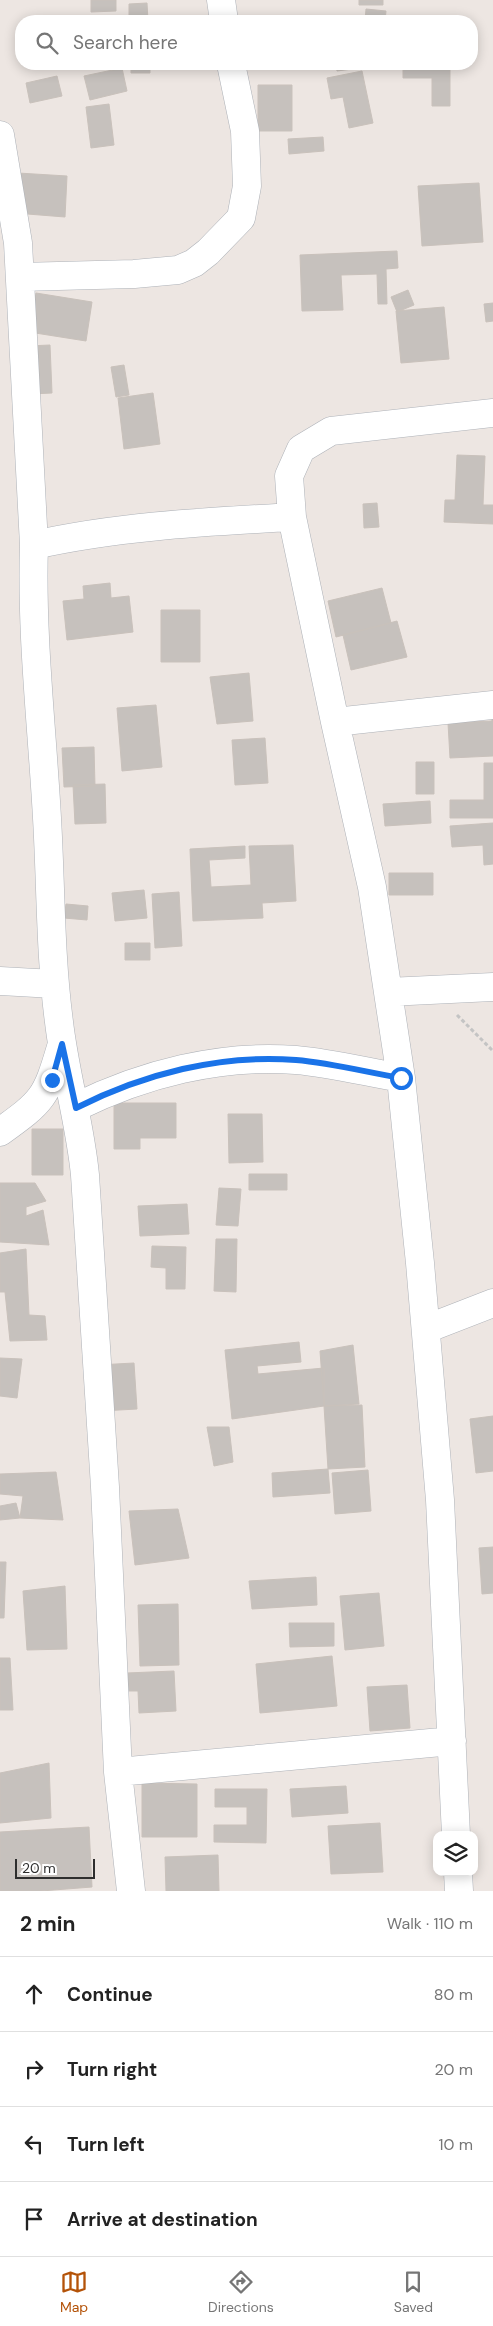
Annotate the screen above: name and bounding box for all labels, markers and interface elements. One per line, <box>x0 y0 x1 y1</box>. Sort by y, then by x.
search box <box>15 15 478 70</box>
icon: search <box>33 29 61 57</box>
text: Search here <box>73 30 178 55</box>
route start <box>390 1067 413 1090</box>
route end <box>41 1069 64 1092</box>
map controls <box>433 1831 478 1876</box>
button: layers <box>433 1831 478 1876</box>
scale bar <box>15 1856 95 1879</box>
text: 20 m <box>22 1859 56 1877</box>
text: 2 min <box>20 1910 76 1938</box>
text: Walk · 110 m <box>387 1913 473 1934</box>
icon: ahead <box>20 1980 48 2008</box>
text: Continue <box>67 1982 153 2007</box>
text: 80 m <box>434 1984 473 2005</box>
icon: right <box>20 2055 48 2083</box>
text: Turn right <box>67 2057 157 2082</box>
text: 20 m <box>434 2059 473 2080</box>
icon: left <box>20 2130 48 2158</box>
text: Turn left <box>67 2132 145 2157</box>
text: 10 m <box>439 2134 473 2155</box>
icon: arrive <box>20 2205 48 2233</box>
text: Arrive at destination <box>67 2207 258 2232</box>
tab: Map <box>60 2268 88 2316</box>
tab: Directions <box>208 2268 274 2316</box>
tab: Saved <box>394 2268 433 2316</box>

